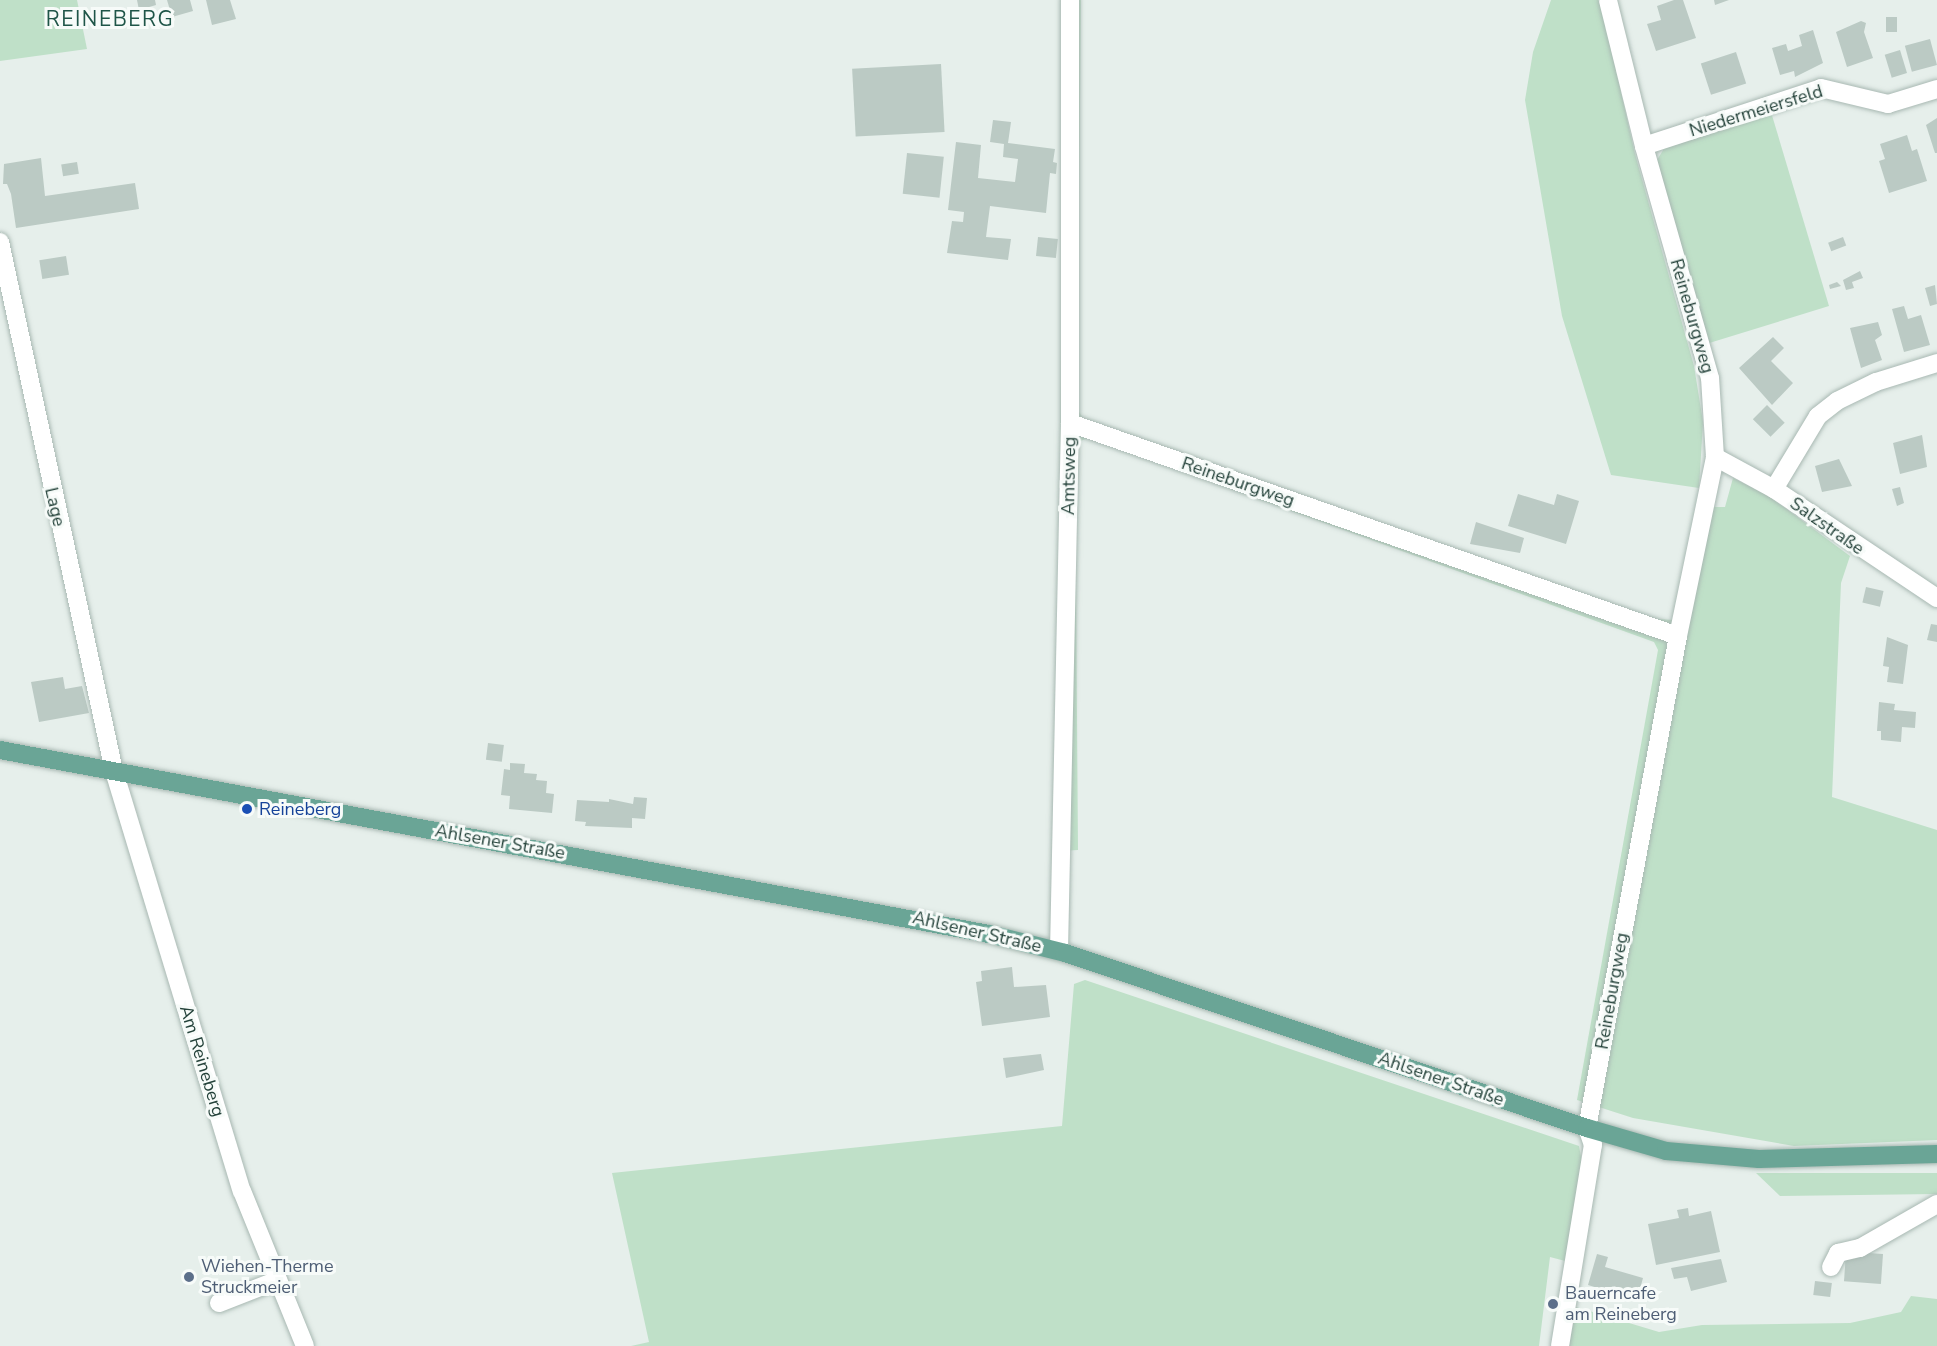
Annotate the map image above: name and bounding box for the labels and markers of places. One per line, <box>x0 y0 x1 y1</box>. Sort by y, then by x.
place label: Reineberg <box>259 798 341 820</box>
marker: Reineberg <box>240 802 254 816</box>
place label: Wiehen-Therme Struckmeier <box>201 1256 333 1298</box>
marker: Wiehen-Therme Struckmeier <box>182 1270 196 1284</box>
place label: Bauerncafe am Reineberg <box>1565 1283 1677 1326</box>
marker: Bauerncafe am Reineberg <box>1546 1297 1560 1311</box>

